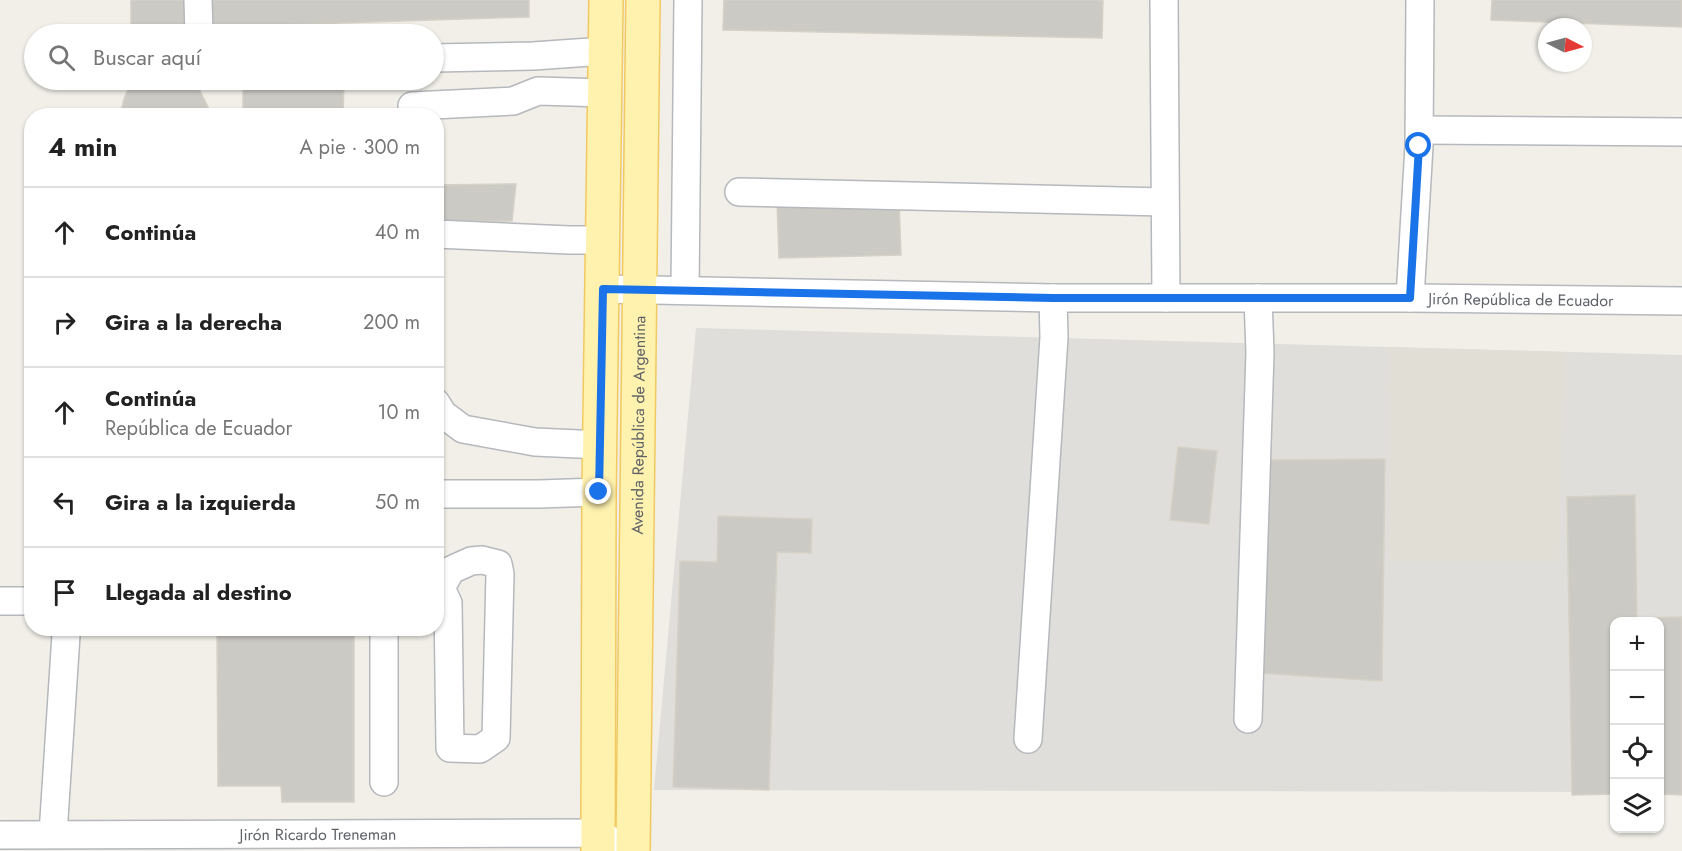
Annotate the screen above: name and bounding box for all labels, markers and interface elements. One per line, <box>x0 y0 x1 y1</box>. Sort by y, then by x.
north arrow <box>1538 18 1592 72</box>
search box <box>24 24 444 90</box>
icon: search <box>45 41 78 74</box>
text: Buscar aquí <box>93 41 201 73</box>
text: 4 min <box>48 128 117 166</box>
route start <box>1405 132 1431 158</box>
text: A pie · 300 m <box>299 133 420 162</box>
icon: ahead <box>48 216 81 249</box>
text: Continúa <box>105 216 196 248</box>
text: 40 m <box>375 218 420 247</box>
street label: Jirón República de Ecuador <box>1426 287 1614 312</box>
icon: right <box>48 306 81 339</box>
text: Gira a la derecha <box>105 306 282 338</box>
text: 200 m <box>363 308 420 337</box>
street label: Avenida República de Argentina <box>625 315 651 535</box>
text: Continúa <box>105 382 196 414</box>
icon: ahead <box>48 396 81 429</box>
text: 10 m <box>377 398 420 427</box>
text: República de Ecuador <box>105 414 292 443</box>
route end <box>585 478 611 504</box>
icon: left <box>48 486 81 519</box>
text: Gira a la izquierda <box>105 486 296 518</box>
text: 50 m <box>375 488 420 517</box>
icon: arrive <box>48 576 81 609</box>
text: Llegada al destino <box>105 576 292 608</box>
map controls <box>1610 617 1664 833</box>
button: + <box>1610 617 1664 671</box>
button: − <box>1610 671 1664 725</box>
button: locate <box>1610 725 1664 779</box>
button: layers <box>1610 779 1664 833</box>
street label: Jirón Ricardo Treneman <box>238 822 396 846</box>

